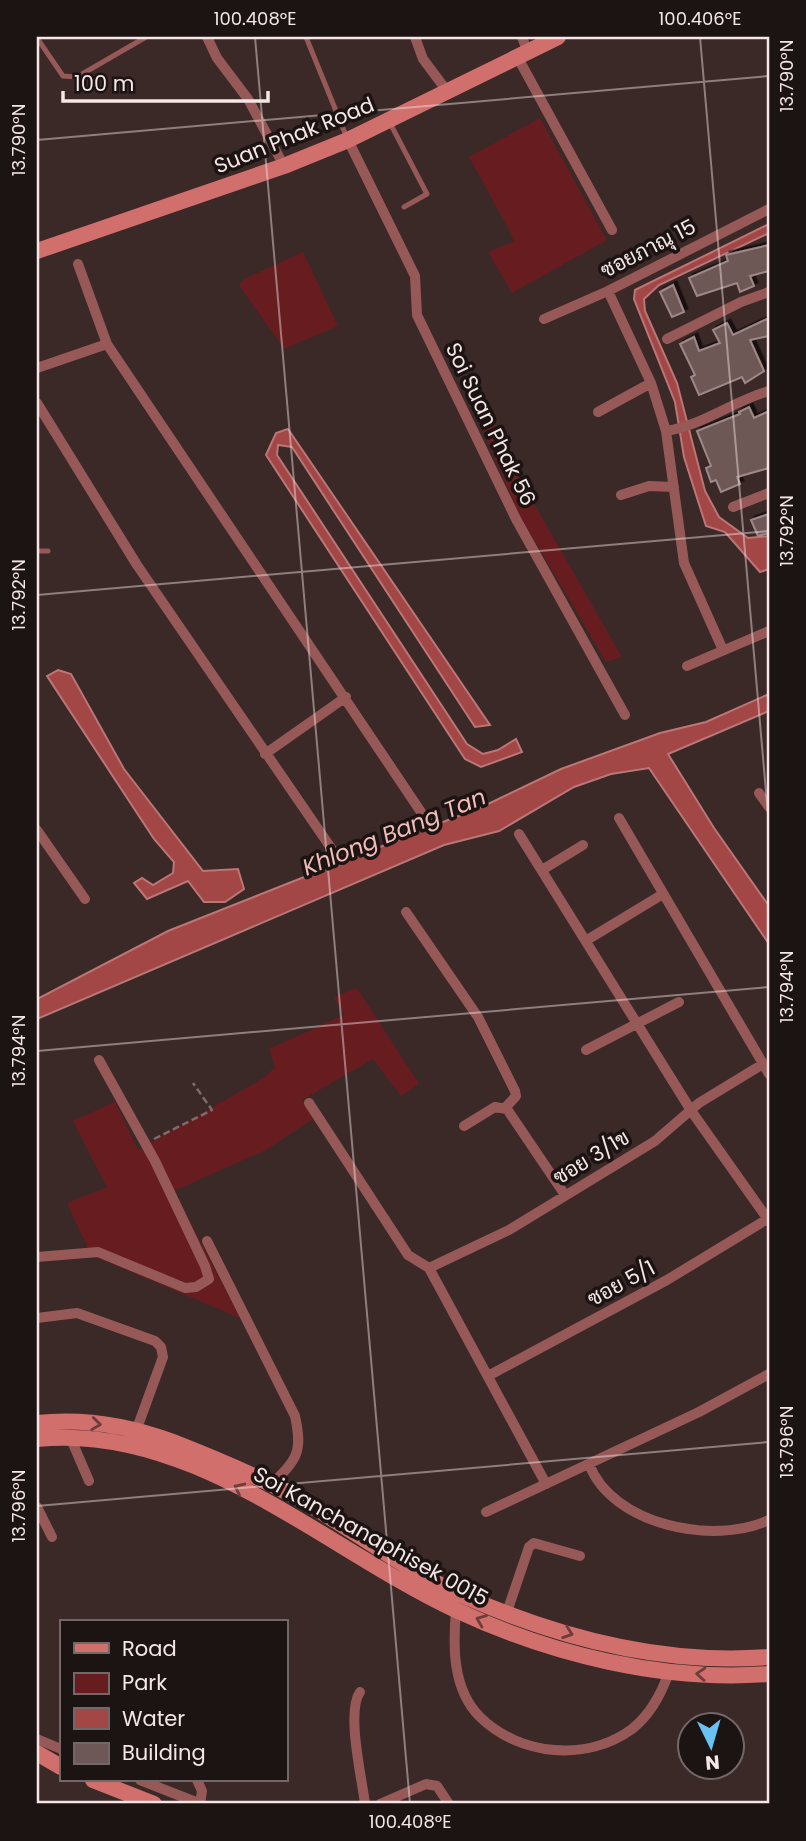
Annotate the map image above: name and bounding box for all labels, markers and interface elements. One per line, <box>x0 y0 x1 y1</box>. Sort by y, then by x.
text: 100.408°E <box>214 6 296 31</box>
text: 100.406°E <box>659 6 741 31</box>
text: 13.790°N <box>774 40 799 112</box>
scale bar <box>63 60 268 104</box>
text: 100 m <box>74 69 134 98</box>
street label: Suan Phak Road <box>210 90 378 180</box>
text: 13.790°N <box>6 104 31 176</box>
street label: ซอยภาณุ 15 <box>595 212 701 284</box>
street label: Soi Suan Phak 56 <box>439 338 543 510</box>
text: 13.792°N <box>774 495 799 567</box>
text: 13.792°N <box>6 559 31 631</box>
water label: Khlong Bang Tan <box>297 781 491 883</box>
text: 13.794°N <box>774 951 799 1023</box>
text: 13.794°N <box>6 1015 31 1087</box>
street label: ซอย 3/1ข <box>547 1123 635 1191</box>
street label: ซอย 5/1 <box>582 1253 660 1313</box>
text: 13.796°N <box>774 1406 799 1478</box>
one-way arrow <box>90 1416 102 1431</box>
street label: Soi Kanchanaphisek 0015 <box>248 1459 494 1613</box>
text: 13.796°N <box>6 1470 31 1542</box>
one-way arrow <box>234 1482 246 1496</box>
one-way arrow <box>476 1615 488 1629</box>
legend <box>60 1620 287 1782</box>
one-way arrow <box>562 1625 574 1639</box>
text: Road <box>122 1634 177 1663</box>
one-way arrow <box>695 1666 706 1681</box>
text: Park <box>122 1668 167 1697</box>
text: Water <box>122 1704 185 1733</box>
north arrow <box>676 1712 746 1782</box>
text: Building <box>122 1738 206 1767</box>
text: N <box>704 1748 721 1777</box>
text: 100.408°E <box>369 1809 451 1834</box>

